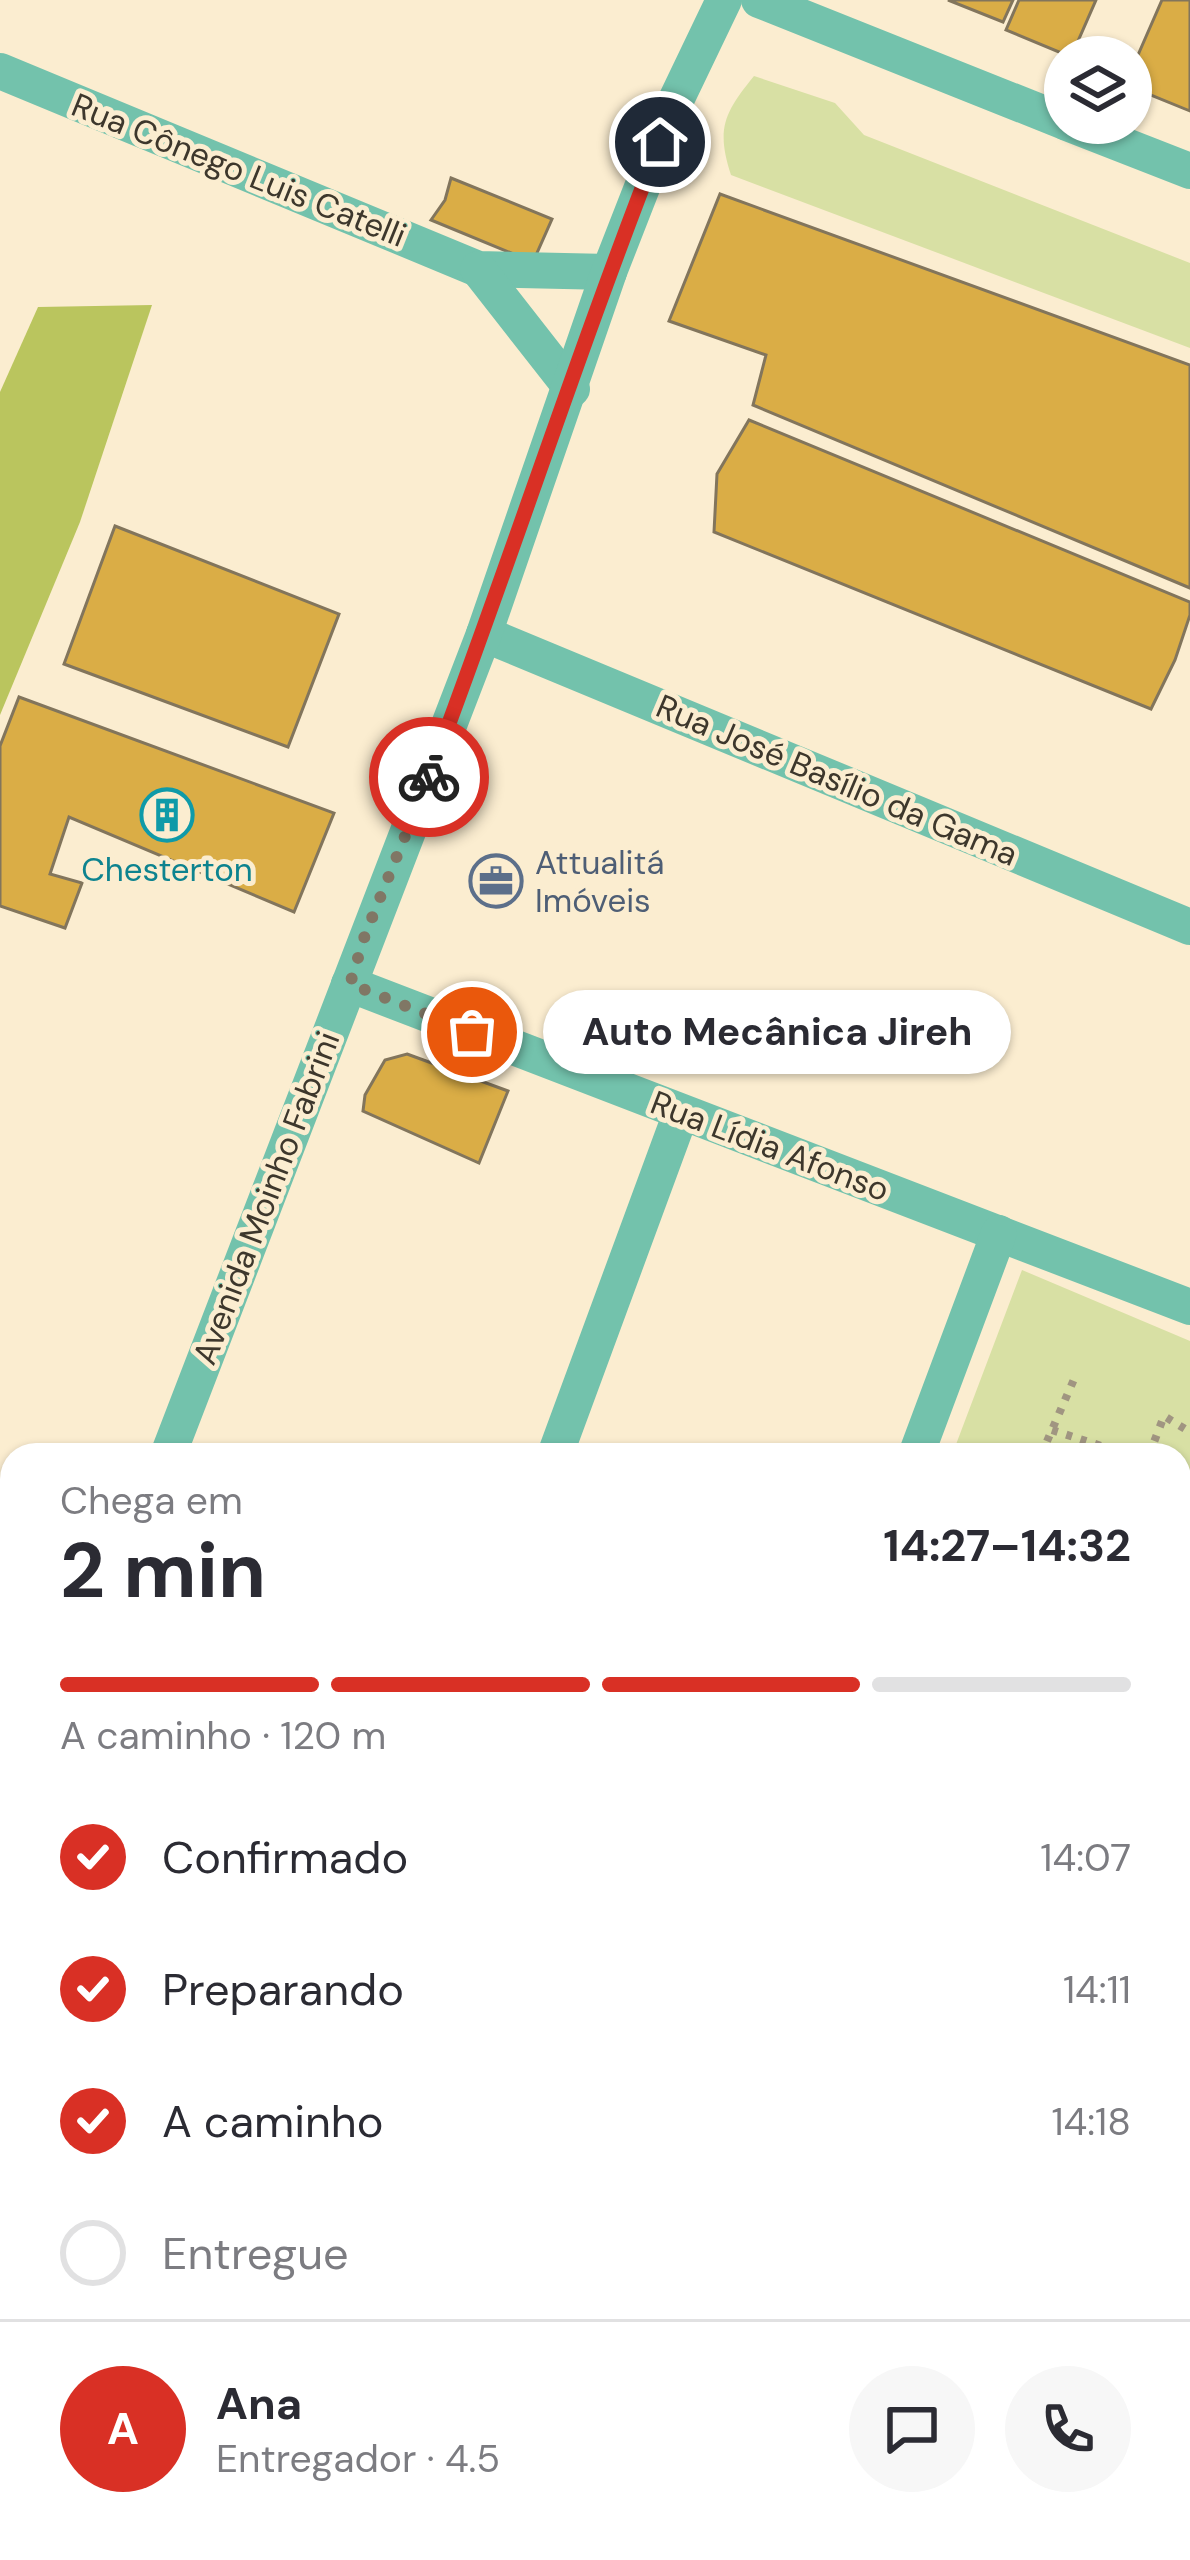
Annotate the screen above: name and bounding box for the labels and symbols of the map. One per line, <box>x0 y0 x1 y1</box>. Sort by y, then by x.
street label: Rua Cônego Luis Catelli <box>66 83 412 257</box>
pin <box>609 91 711 193</box>
street label: Rua José Basílio da Gama <box>650 684 1024 876</box>
courier <box>369 717 489 837</box>
building icon: Chesterton <box>139 787 195 843</box>
place label: Attualitá Imóveis <box>535 841 664 922</box>
place label: Chesterton <box>81 848 253 891</box>
office icon: Attualitá Imóveis <box>468 853 524 909</box>
pin <box>421 981 523 1083</box>
callout: Auto Mecânica Jireh <box>544 990 1012 1074</box>
street label: Avenida Moinho Fabrini <box>183 1025 349 1371</box>
street label: Rua Lídia Afonso <box>645 1081 895 1211</box>

